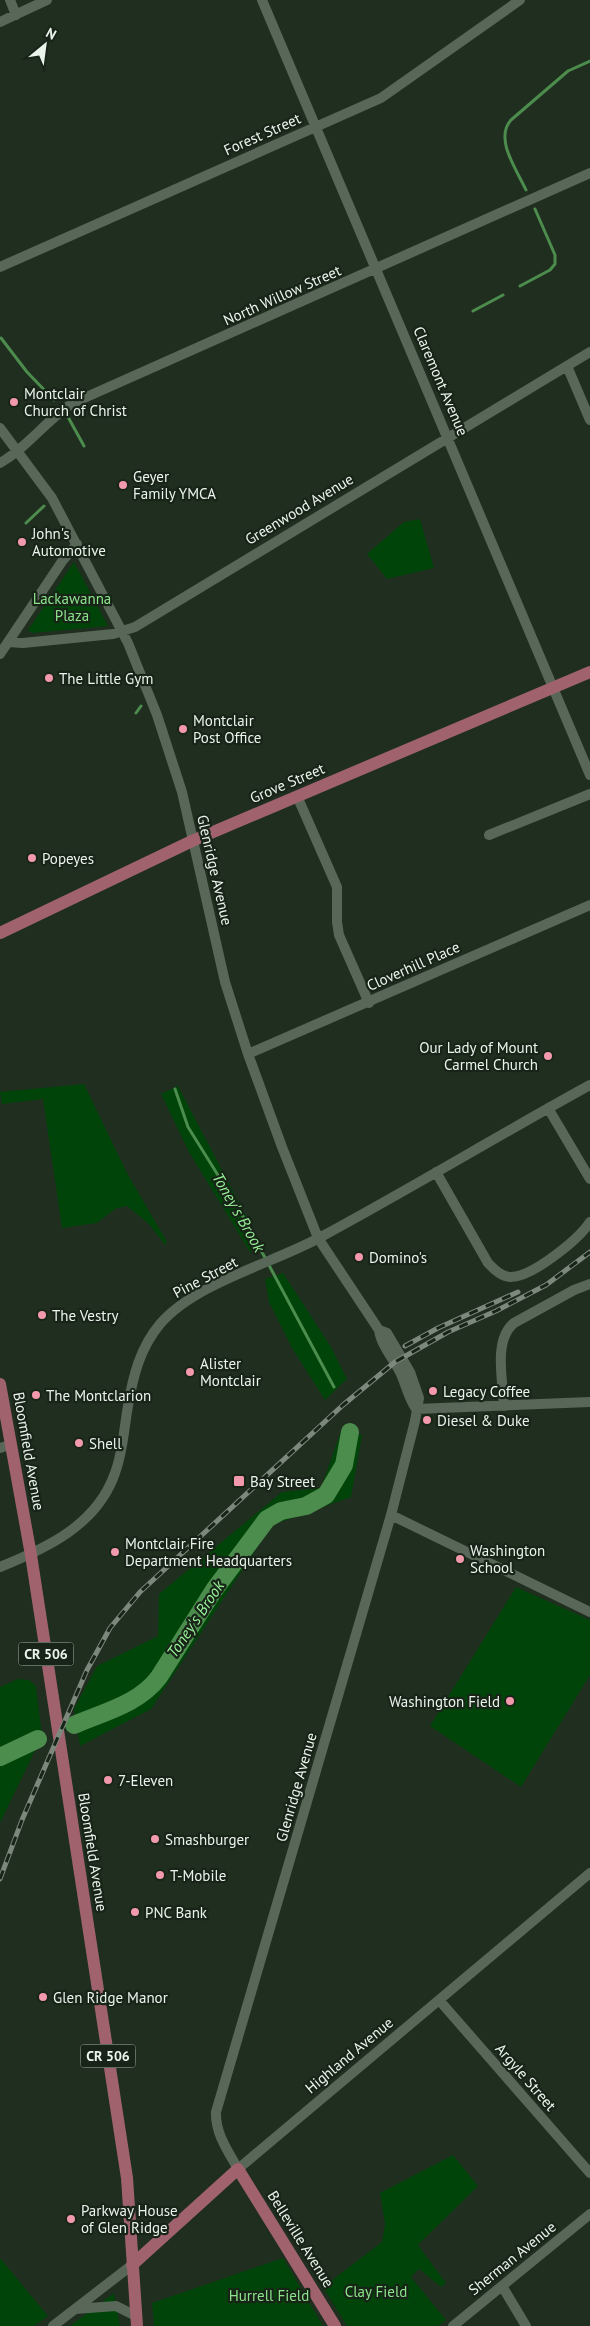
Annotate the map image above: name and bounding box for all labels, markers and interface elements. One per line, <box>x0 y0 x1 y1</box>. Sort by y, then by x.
north arrow <box>20 20 70 70</box>
text: N <box>43 24 60 44</box>
street label: Forest Street <box>221 109 303 159</box>
street label: North Willow Street <box>220 261 344 329</box>
street label: Claremont Avenue <box>409 323 473 439</box>
place label: Montclair Church of Christ <box>24 384 127 420</box>
marker: Montclair Church of Christ <box>8 396 20 408</box>
place label: Geyer Family YMCA <box>133 467 216 503</box>
street label: Greenwood Avenue <box>241 469 357 549</box>
marker: Geyer Family YMCA <box>117 479 129 491</box>
place label: John's Automotive <box>31 524 106 560</box>
marker: John's Automotive <box>16 536 28 548</box>
park label: Lackawanna Plaza <box>33 589 111 625</box>
place label: The Little Gym <box>59 669 153 688</box>
marker: The Little Gym <box>43 672 55 684</box>
place label: Montclair Post Office <box>193 711 261 747</box>
marker: Montclair Post Office <box>177 723 189 735</box>
street label: Grove Street <box>247 759 327 807</box>
street label: Glenridge Avenue <box>193 813 237 927</box>
place label: Popeyes <box>42 849 94 868</box>
marker: Popeyes <box>26 852 38 864</box>
street label: Cloverhill Place <box>364 937 462 995</box>
place label: Our Lady of Mount Carmel Church <box>419 1038 538 1074</box>
marker: Our Lady of Mount Carmel Church <box>542 1050 554 1062</box>
water label: Toney's Brook <box>208 1169 270 1256</box>
place label: Domino's <box>369 1248 427 1267</box>
marker: Domino's <box>353 1251 365 1263</box>
street label: Pine Street <box>169 1252 241 1302</box>
place label: The Vestry <box>52 1306 118 1325</box>
marker: The Vestry <box>36 1309 48 1321</box>
place label: Alister Montclair <box>200 1354 261 1390</box>
marker: Alister Montclair <box>184 1366 196 1378</box>
place label: Legacy Coffee <box>443 1382 530 1401</box>
marker: Legacy Coffee <box>427 1385 439 1397</box>
place label: The Montclarion <box>46 1386 151 1405</box>
marker: The Montclarion <box>30 1389 42 1401</box>
street label: Bloomfield Avenue <box>9 1390 49 1512</box>
place label: Diesel & Duke <box>437 1411 530 1430</box>
marker: Diesel & Duke <box>421 1414 433 1426</box>
place label: Shell <box>89 1434 122 1453</box>
marker: Shell <box>73 1437 85 1449</box>
place label: Bay Street <box>250 1472 315 1491</box>
marker: Bay Street <box>232 1474 246 1488</box>
place label: Montclair Fire Department Headquarters <box>125 1534 292 1570</box>
place label: Washington School <box>470 1541 545 1577</box>
marker: Montclair Fire Department Headquarters <box>109 1546 121 1558</box>
marker: Washington School <box>454 1553 466 1565</box>
water label: Toney's Brook <box>162 1576 229 1661</box>
road number: CR 506 <box>18 1642 74 1666</box>
place label: Washington Field <box>389 1692 500 1711</box>
marker: Washington Field <box>504 1695 516 1707</box>
street label: Glenridge Avenue <box>271 1730 321 1844</box>
place label: 7-Eleven <box>118 1771 173 1790</box>
marker: 7-Eleven <box>102 1774 114 1786</box>
street label: Bloomfield Avenue <box>74 1791 112 1913</box>
place label: Smashburger <box>165 1830 249 1849</box>
marker: Smashburger <box>149 1833 161 1845</box>
place label: T-Mobile <box>170 1866 227 1885</box>
marker: T-Mobile <box>154 1869 166 1881</box>
place label: PNC Bank <box>145 1903 208 1922</box>
marker: PNC Bank <box>129 1906 141 1918</box>
place label: Glen Ridge Manor <box>53 1988 168 2007</box>
marker: Glen Ridge Manor <box>37 1991 49 2003</box>
street label: Highland Avenue <box>301 2013 397 2097</box>
street label: Argyle Street <box>492 2039 560 2115</box>
road number: CR 506 <box>80 2044 136 2068</box>
street label: Belleville Avenue <box>264 2187 338 2291</box>
place label: Parkway House of Glen Ridge <box>81 2201 178 2237</box>
marker: Parkway House of Glen Ridge <box>65 2213 77 2225</box>
street label: Sherman Avenue <box>464 2217 560 2299</box>
park label: Clay Field <box>345 2282 407 2301</box>
park label: Hurrell Field <box>229 2286 309 2305</box>

